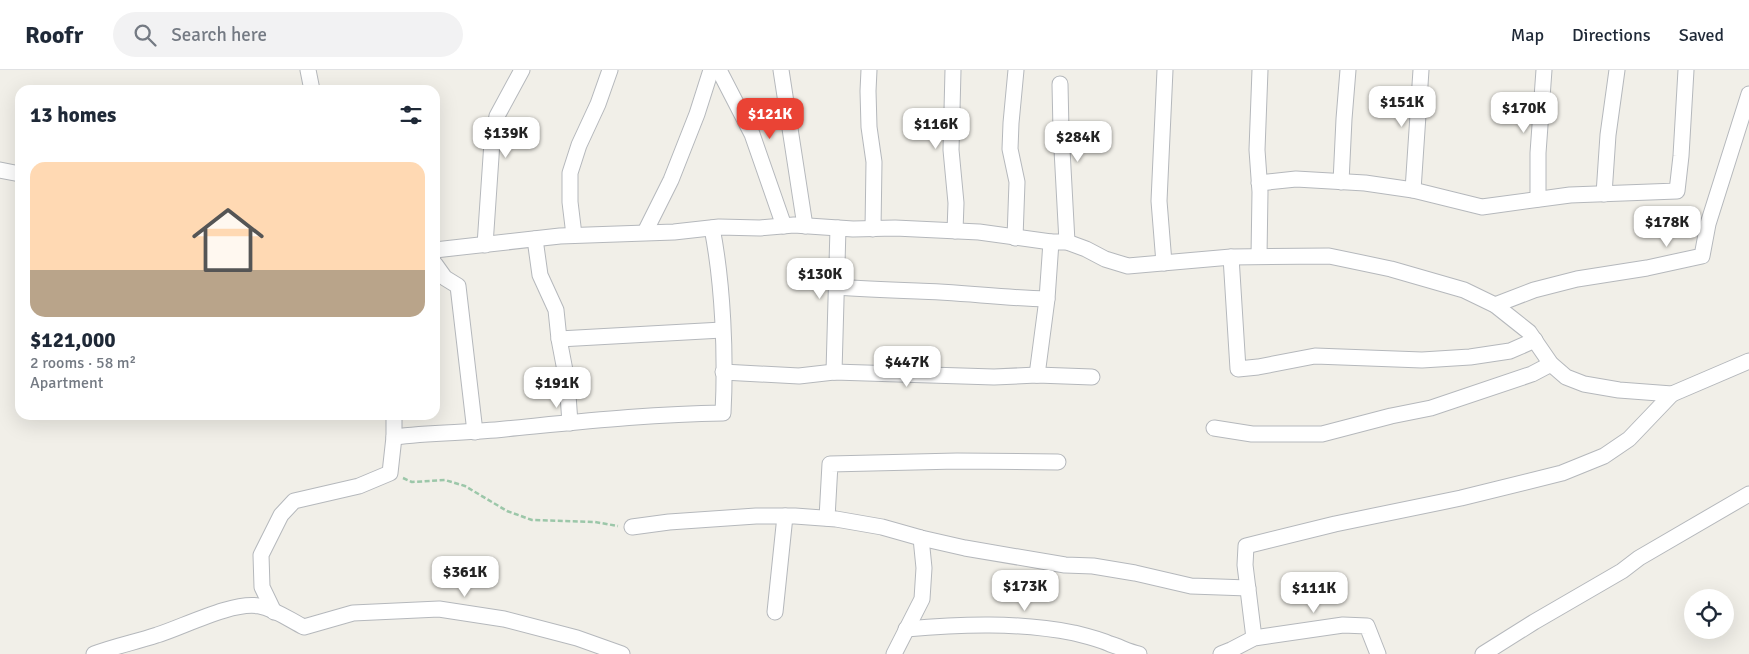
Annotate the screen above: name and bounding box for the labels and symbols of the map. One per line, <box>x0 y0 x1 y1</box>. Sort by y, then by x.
pin: $151K <box>1367 85 1437 128</box>
pin: $170K <box>1489 92 1559 134</box>
pin: $121K <box>735 98 805 140</box>
pin: $116K <box>901 108 971 150</box>
pin: $139K <box>471 116 541 159</box>
pin: $284K <box>1043 121 1113 163</box>
pin: $178K <box>1632 206 1702 248</box>
pin: $130K <box>785 258 855 300</box>
pin: $447K <box>872 346 942 388</box>
pin: $191K <box>522 366 592 409</box>
pin: $361K <box>430 556 500 598</box>
pin: $173K <box>990 570 1060 612</box>
pin: $111K <box>1279 572 1349 614</box>

